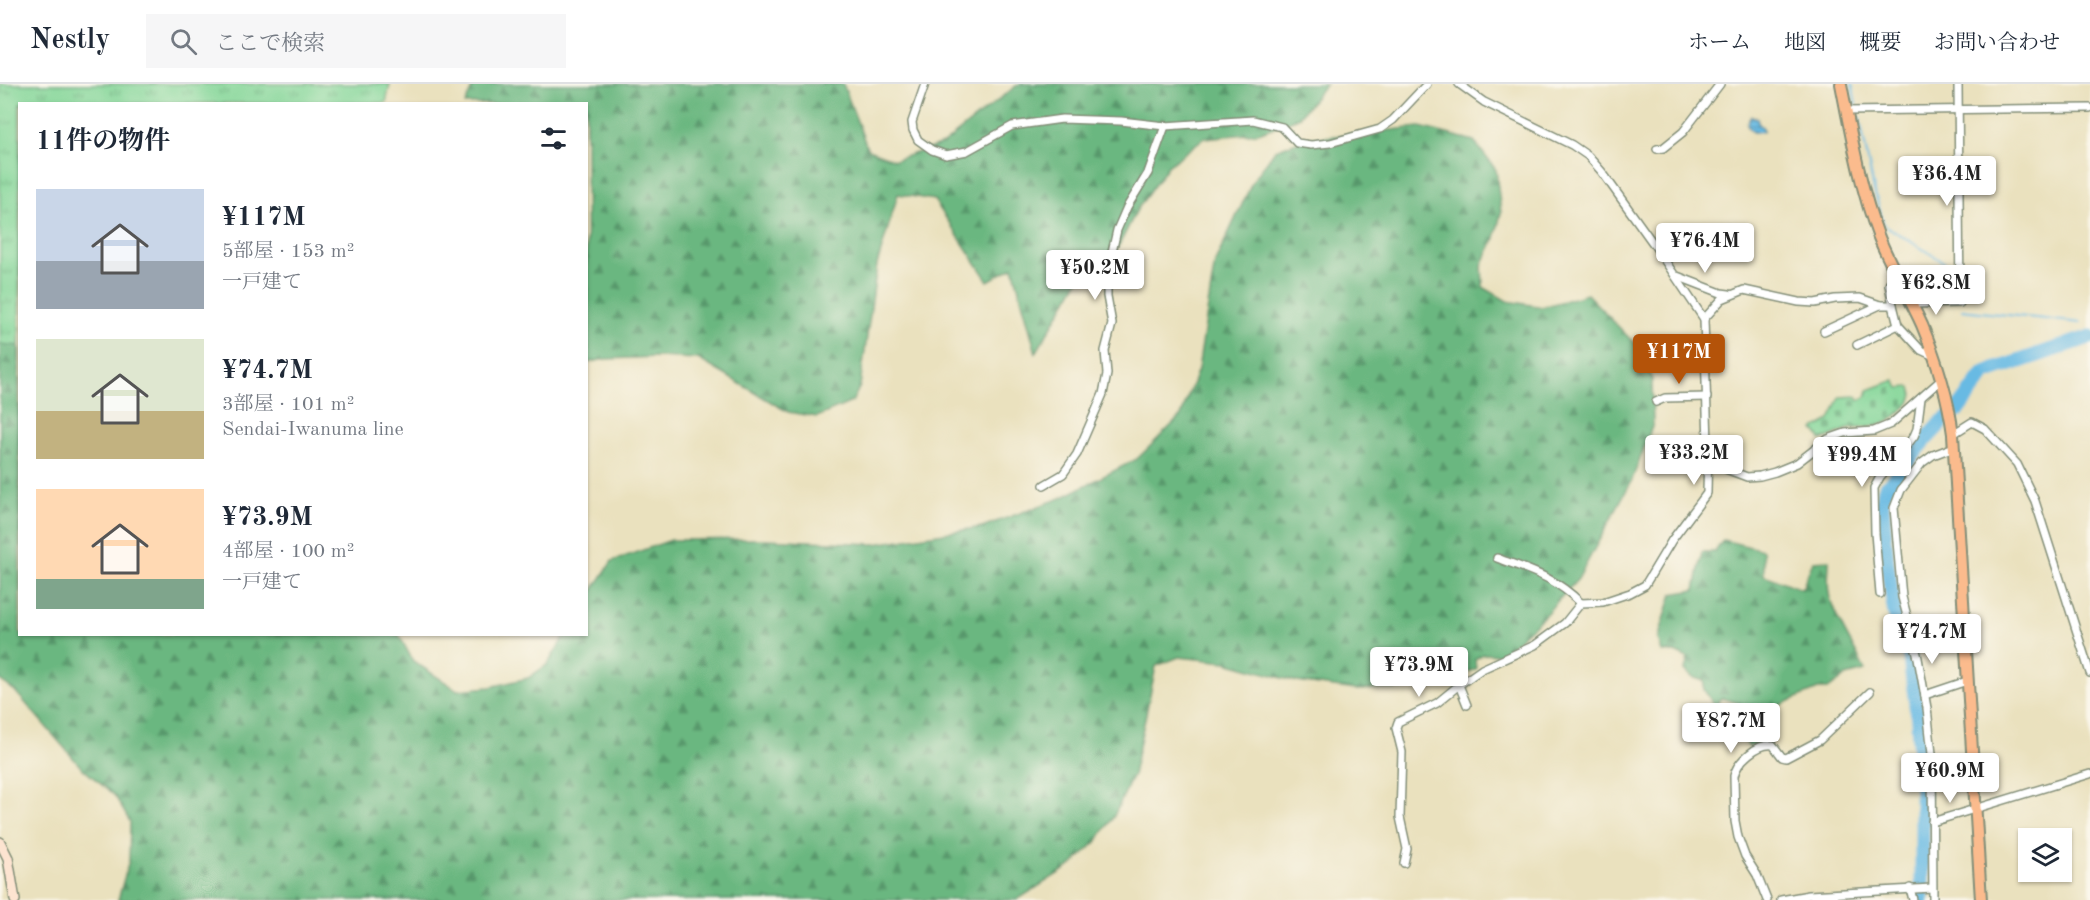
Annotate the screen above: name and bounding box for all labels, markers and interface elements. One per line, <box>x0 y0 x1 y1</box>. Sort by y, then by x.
search box <box>146 14 566 68</box>
icon: search <box>167 25 200 58</box>
text: Nestly <box>30 27 110 55</box>
text: ここで検索 <box>215 33 325 55</box>
text: ホーム <box>1688 33 1751 54</box>
text: 地図 <box>1784 33 1826 54</box>
text: 概要 <box>1859 33 1901 54</box>
text: お問い合わせ <box>1934 33 2060 54</box>
icon: filters <box>537 122 570 155</box>
text: 11件の物件 <box>36 129 170 155</box>
pin: ¥36.4M <box>1898 156 1996 207</box>
text: ¥36.4M <box>1912 165 1982 185</box>
text: ¥117M <box>222 205 305 231</box>
icon: home <box>84 213 156 285</box>
pin: ¥76.4M <box>1656 223 1754 274</box>
text: ¥76.4M <box>1670 232 1740 252</box>
text: 5部屋 · 153 m² <box>222 242 354 262</box>
pin: ¥50.2M <box>1046 250 1144 301</box>
text: ¥50.2M <box>1060 259 1130 279</box>
pin: ¥62.8M <box>1887 265 1985 316</box>
text: 一戸建て <box>222 273 302 293</box>
text: ¥62.8M <box>1901 274 1971 294</box>
pin: ¥117M <box>1637 334 1721 385</box>
text: ¥117M <box>1647 343 1711 363</box>
text: ¥74.7M <box>222 358 313 384</box>
icon: home <box>84 363 156 435</box>
text: 3部屋 · 101 m² <box>222 395 354 415</box>
text: Sendai-Iwanuma line <box>222 420 404 440</box>
pin: ¥33.2M <box>1645 435 1743 486</box>
pin: ¥99.4M <box>1813 437 1911 488</box>
text: ¥33.2M <box>1659 444 1729 464</box>
text: ¥99.4M <box>1827 446 1897 466</box>
text: ¥73.9M <box>222 505 313 531</box>
icon: home <box>84 513 156 585</box>
text: 4部屋 · 100 m² <box>222 542 354 562</box>
text: 一戸建て <box>222 573 302 593</box>
pin: ¥74.7M <box>1883 614 1981 665</box>
text: ¥74.7M <box>1897 623 1967 643</box>
pin: ¥73.9M <box>1370 647 1468 698</box>
text: ¥73.9M <box>1384 656 1454 676</box>
pin: ¥87.7M <box>1682 703 1780 754</box>
text: ¥87.7M <box>1696 712 1766 732</box>
pin: ¥60.9M <box>1901 753 1999 804</box>
text: ¥60.9M <box>1915 762 1985 782</box>
map controls <box>2018 828 2072 882</box>
button: layers <box>2018 828 2072 882</box>

